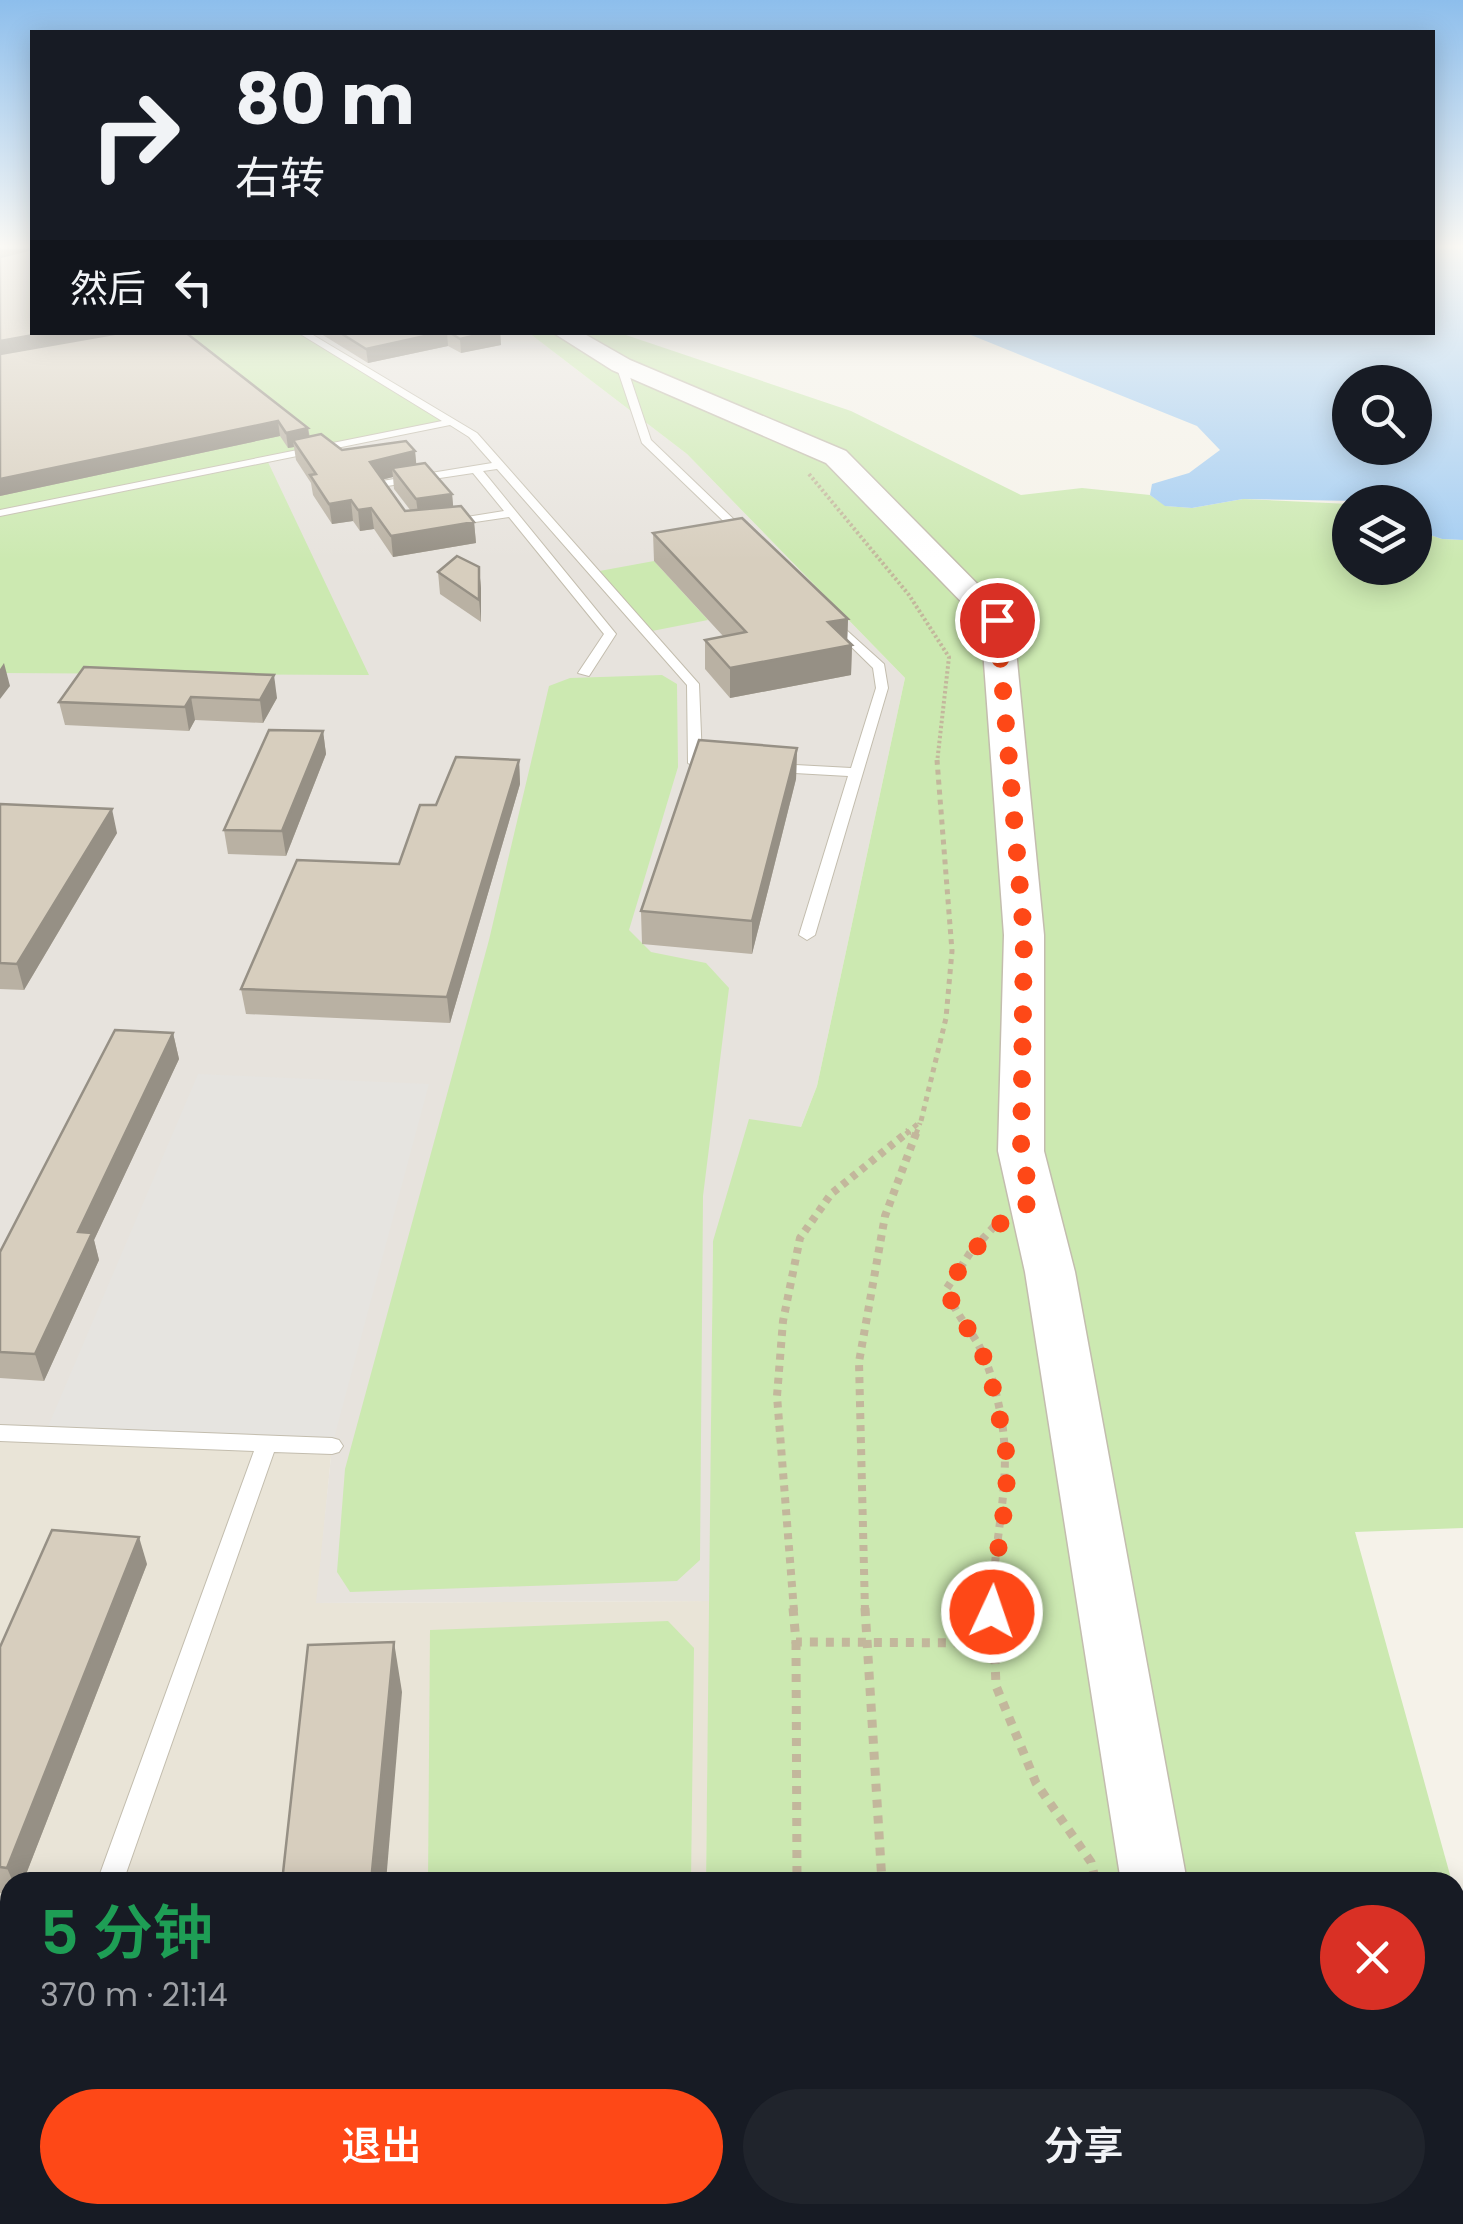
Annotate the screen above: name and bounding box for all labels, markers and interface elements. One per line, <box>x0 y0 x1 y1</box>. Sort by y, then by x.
text: 80 m <box>235 50 415 149</box>
icon: right <box>70 70 200 200</box>
text: 右转 <box>235 147 325 210</box>
icon: left <box>166 260 221 315</box>
text: 然后 <box>70 262 146 315</box>
map controls <box>1332 365 1432 585</box>
button: search <box>1332 365 1432 465</box>
button: layers <box>1332 485 1432 585</box>
pin <box>955 578 1040 663</box>
icon: arrive <box>970 593 1025 648</box>
position arrow <box>940 1560 1044 1664</box>
text: 5 分钟 <box>40 1891 213 1975</box>
button: close <box>1320 1905 1425 2010</box>
text: 370 m · 21:14 <box>40 1972 228 2017</box>
button: 退出 <box>40 2089 723 2204</box>
button: 分享 <box>743 2089 1425 2204</box>

